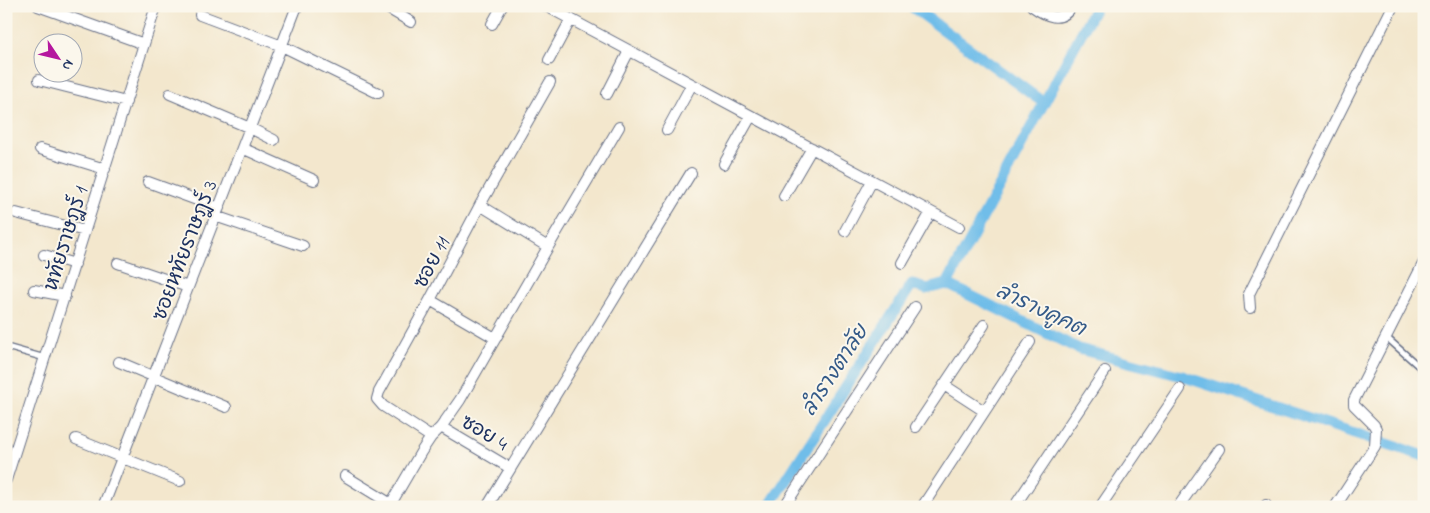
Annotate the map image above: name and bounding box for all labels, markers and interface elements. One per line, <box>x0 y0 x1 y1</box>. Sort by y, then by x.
north arrow <box>32 32 82 82</box>
text: N <box>56 55 79 74</box>
street label: ซอยหทัยราษฎร์ 3 <box>145 176 226 325</box>
street label: หทัยราษฎร์ 1 <box>37 182 97 295</box>
street label: ซอย 11 <box>407 232 459 294</box>
water label: ลำรางคูคต <box>990 277 1091 345</box>
water label: ลำรางตาลัย <box>795 318 878 423</box>
street label: ซอย 4 <box>455 409 513 460</box>

